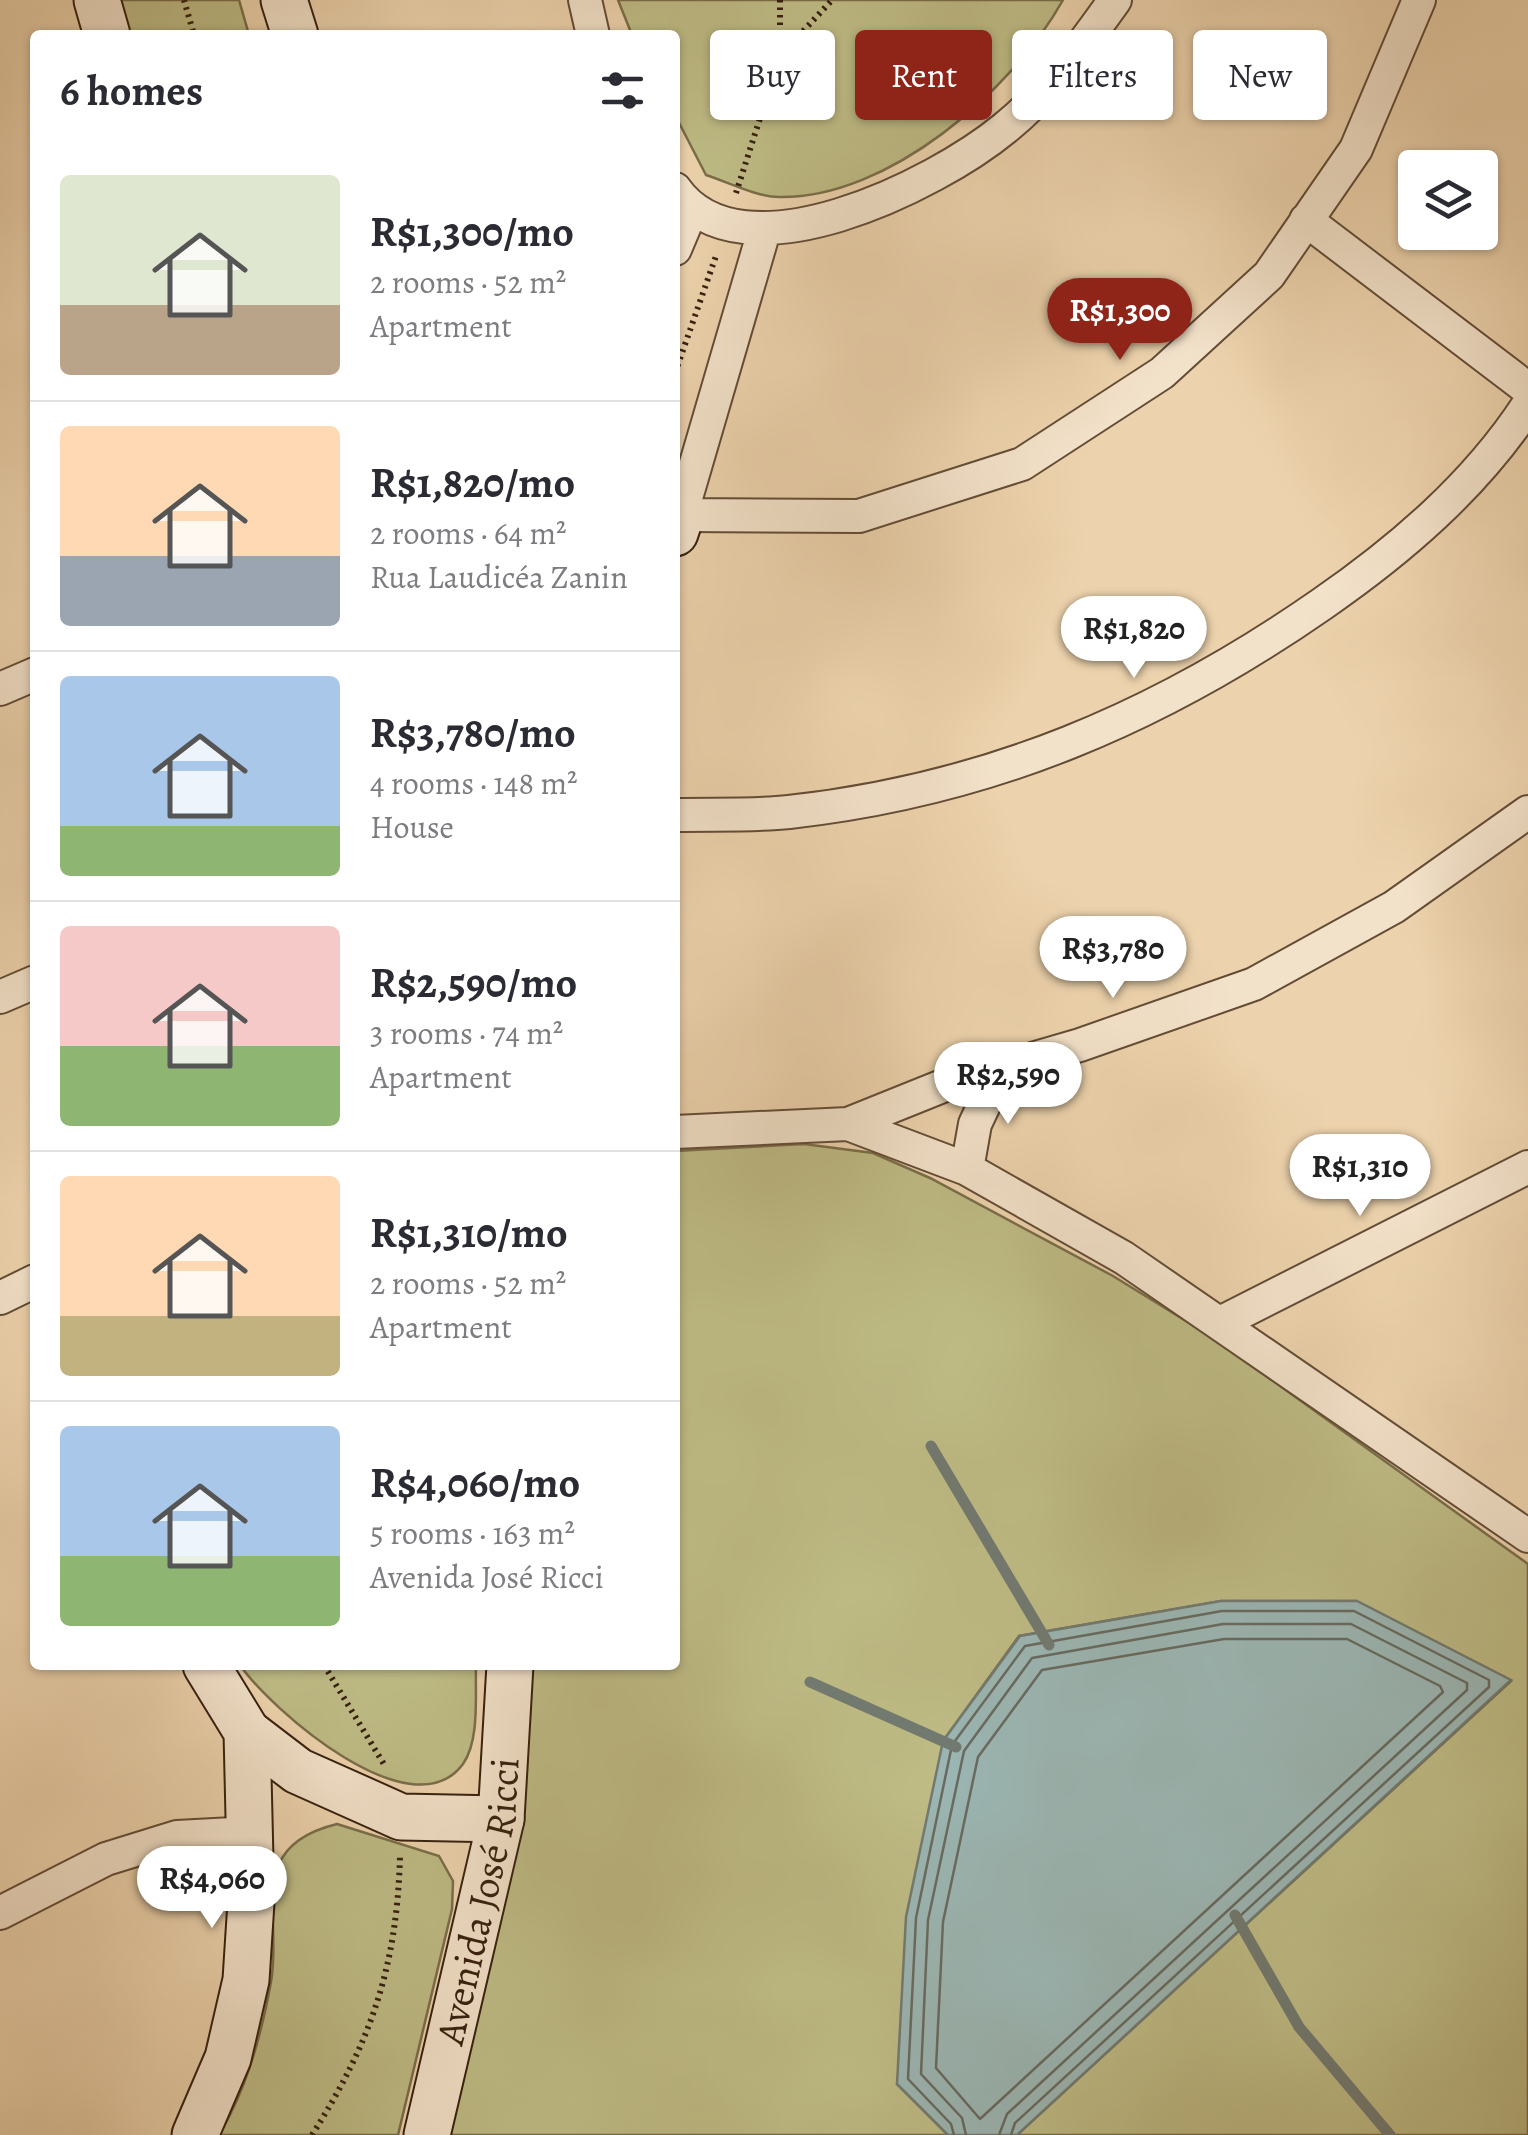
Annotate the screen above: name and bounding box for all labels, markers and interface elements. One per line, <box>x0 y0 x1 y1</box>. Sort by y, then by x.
chip: Buy <box>710 30 835 120</box>
chip: Rent <box>855 30 992 120</box>
chip: Filters <box>1012 30 1173 120</box>
chip: New <box>1193 30 1327 120</box>
text: 6 homes <box>60 62 203 119</box>
icon: filters <box>595 63 650 118</box>
map controls <box>1398 150 1498 250</box>
button: layers <box>1398 150 1498 250</box>
text: R$1,300/mo <box>370 203 574 260</box>
icon: home <box>140 215 260 335</box>
text: 2 rooms · 52 m² <box>370 260 566 304</box>
pin: R$1,300 <box>1028 278 1212 363</box>
text: R$1,300 <box>1069 288 1171 332</box>
text: Apartment <box>370 304 512 348</box>
text: R$1,820/mo <box>370 454 575 511</box>
icon: home <box>140 466 260 586</box>
text: 2 rooms · 64 m² <box>370 511 567 555</box>
text: Rua Laudicéa Zanin <box>370 555 628 599</box>
pin: R$1,820 <box>1042 596 1226 681</box>
text: R$1,820 <box>1083 606 1185 650</box>
text: R$3,780/mo <box>370 704 576 761</box>
icon: home <box>140 716 260 836</box>
text: 4 rooms · 148 m² <box>370 761 578 805</box>
text: House <box>370 805 454 849</box>
pin: R$3,780 <box>1021 916 1205 1001</box>
text: R$3,780 <box>1062 926 1164 970</box>
text: R$2,590/mo <box>370 954 577 1011</box>
icon: home <box>140 966 260 1086</box>
text: 3 rooms · 74 m² <box>370 1011 563 1055</box>
pin: R$2,590 <box>916 1042 1100 1127</box>
text: R$2,590 <box>956 1052 1060 1096</box>
text: Apartment <box>370 1055 512 1099</box>
pin: R$1,310 <box>1268 1134 1452 1219</box>
text: R$1,310 <box>1312 1144 1408 1188</box>
text: R$1,310/mo <box>370 1204 568 1261</box>
icon: home <box>140 1216 260 1336</box>
text: 2 rooms · 52 m² <box>370 1261 566 1305</box>
text: Apartment <box>370 1305 512 1349</box>
text: R$4,060/mo <box>370 1454 580 1511</box>
icon: home <box>140 1466 260 1586</box>
text: 5 rooms · 163 m² <box>370 1511 575 1555</box>
text: Avenida José Ricci <box>370 1555 604 1599</box>
street label: Avenida José Ricci <box>422 1756 533 2051</box>
pin: R$4,060 <box>120 1846 304 1931</box>
text: R$4,060 <box>159 1856 265 1900</box>

